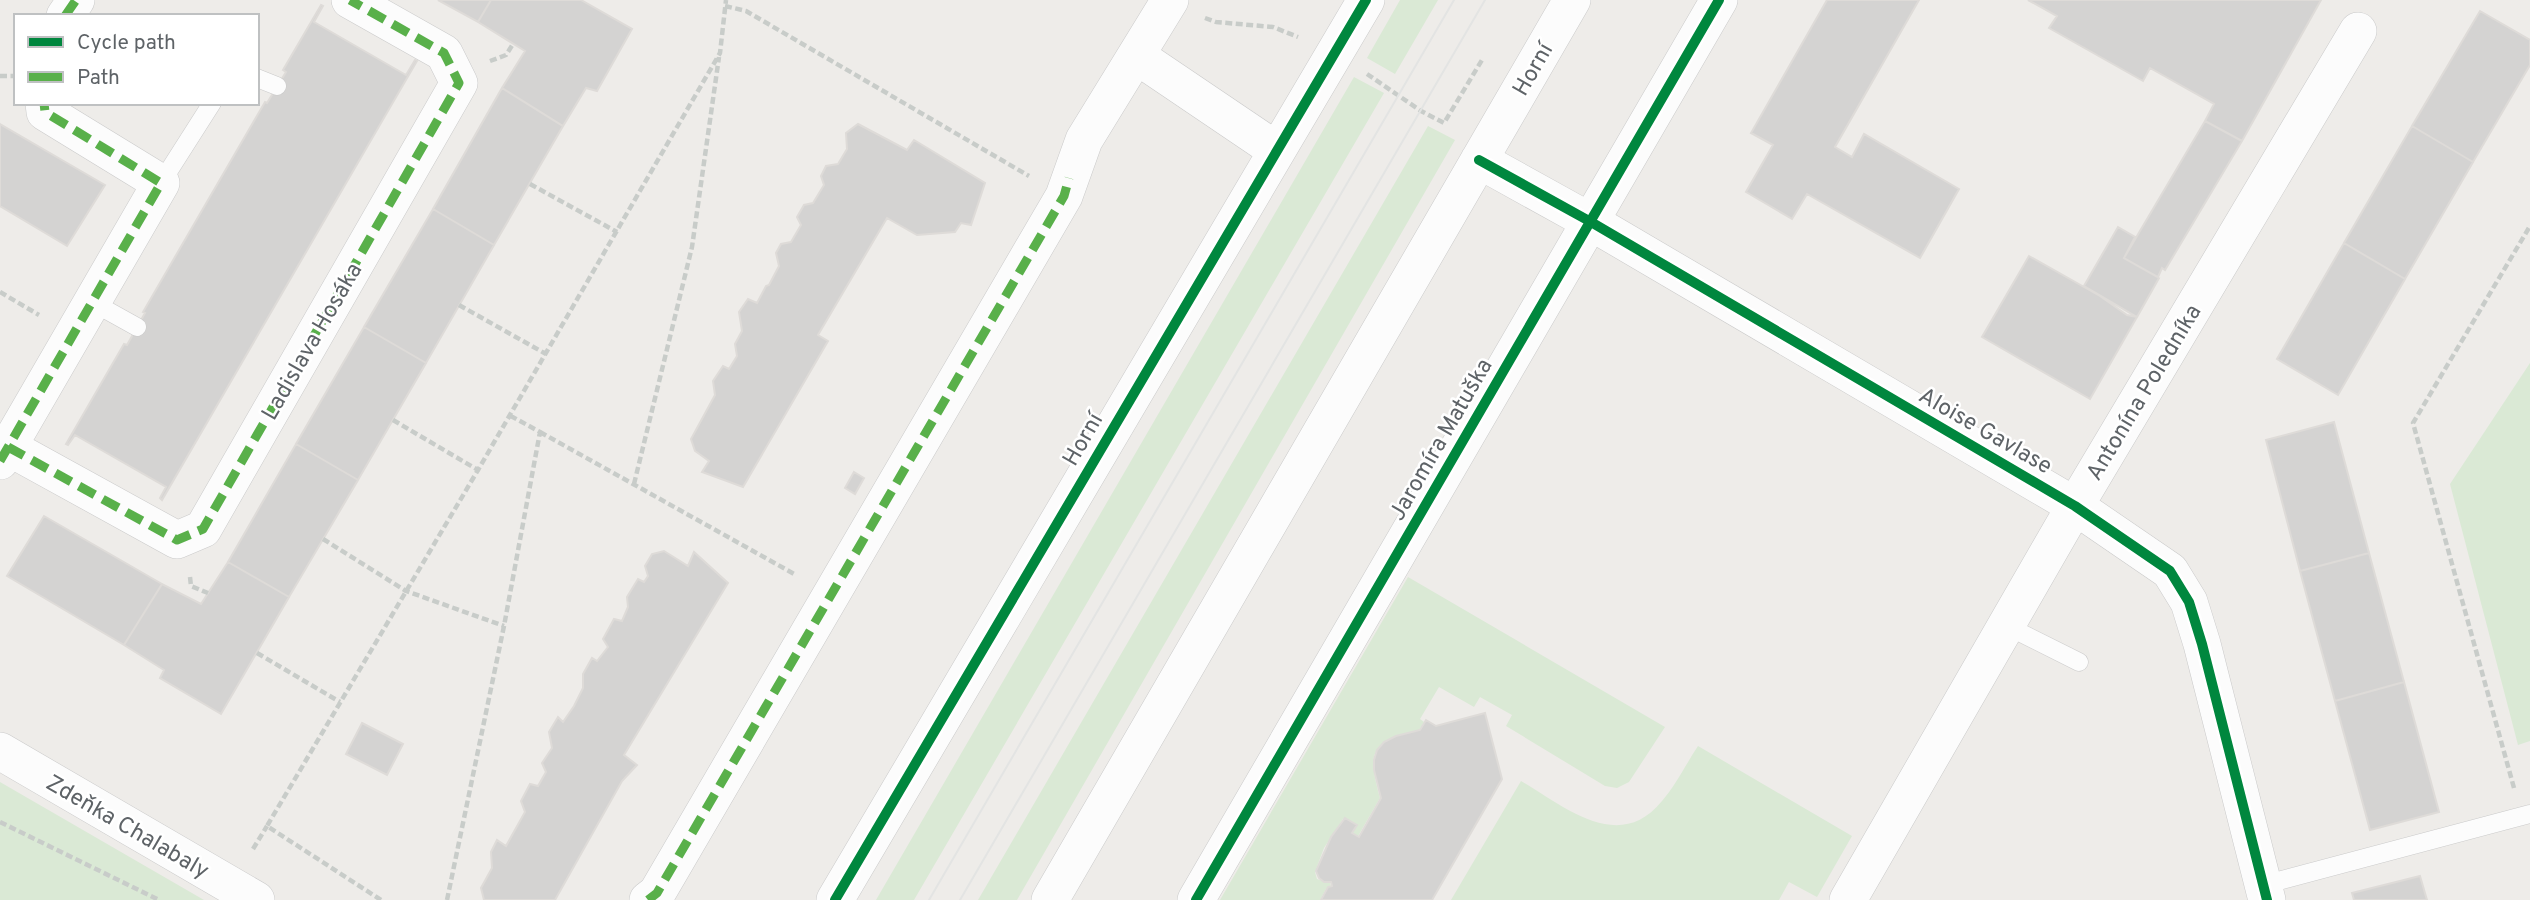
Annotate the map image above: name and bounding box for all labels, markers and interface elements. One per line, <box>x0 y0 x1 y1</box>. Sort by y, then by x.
legend <box>14 14 259 105</box>
text: Cycle path <box>77 30 176 57</box>
street label: Horní <box>1507 37 1562 102</box>
text: Path <box>77 65 120 92</box>
street label: Ladislava Hosáka <box>256 258 370 426</box>
street label: Antonína Poledníka <box>2081 300 2209 487</box>
street label: Jaromíra Matuška <box>1384 354 1500 527</box>
street label: Aloise Gavlase <box>1913 382 2057 482</box>
street label: Horní <box>1057 407 1112 472</box>
street label: Zdeňka Chalabaly <box>40 770 214 887</box>

